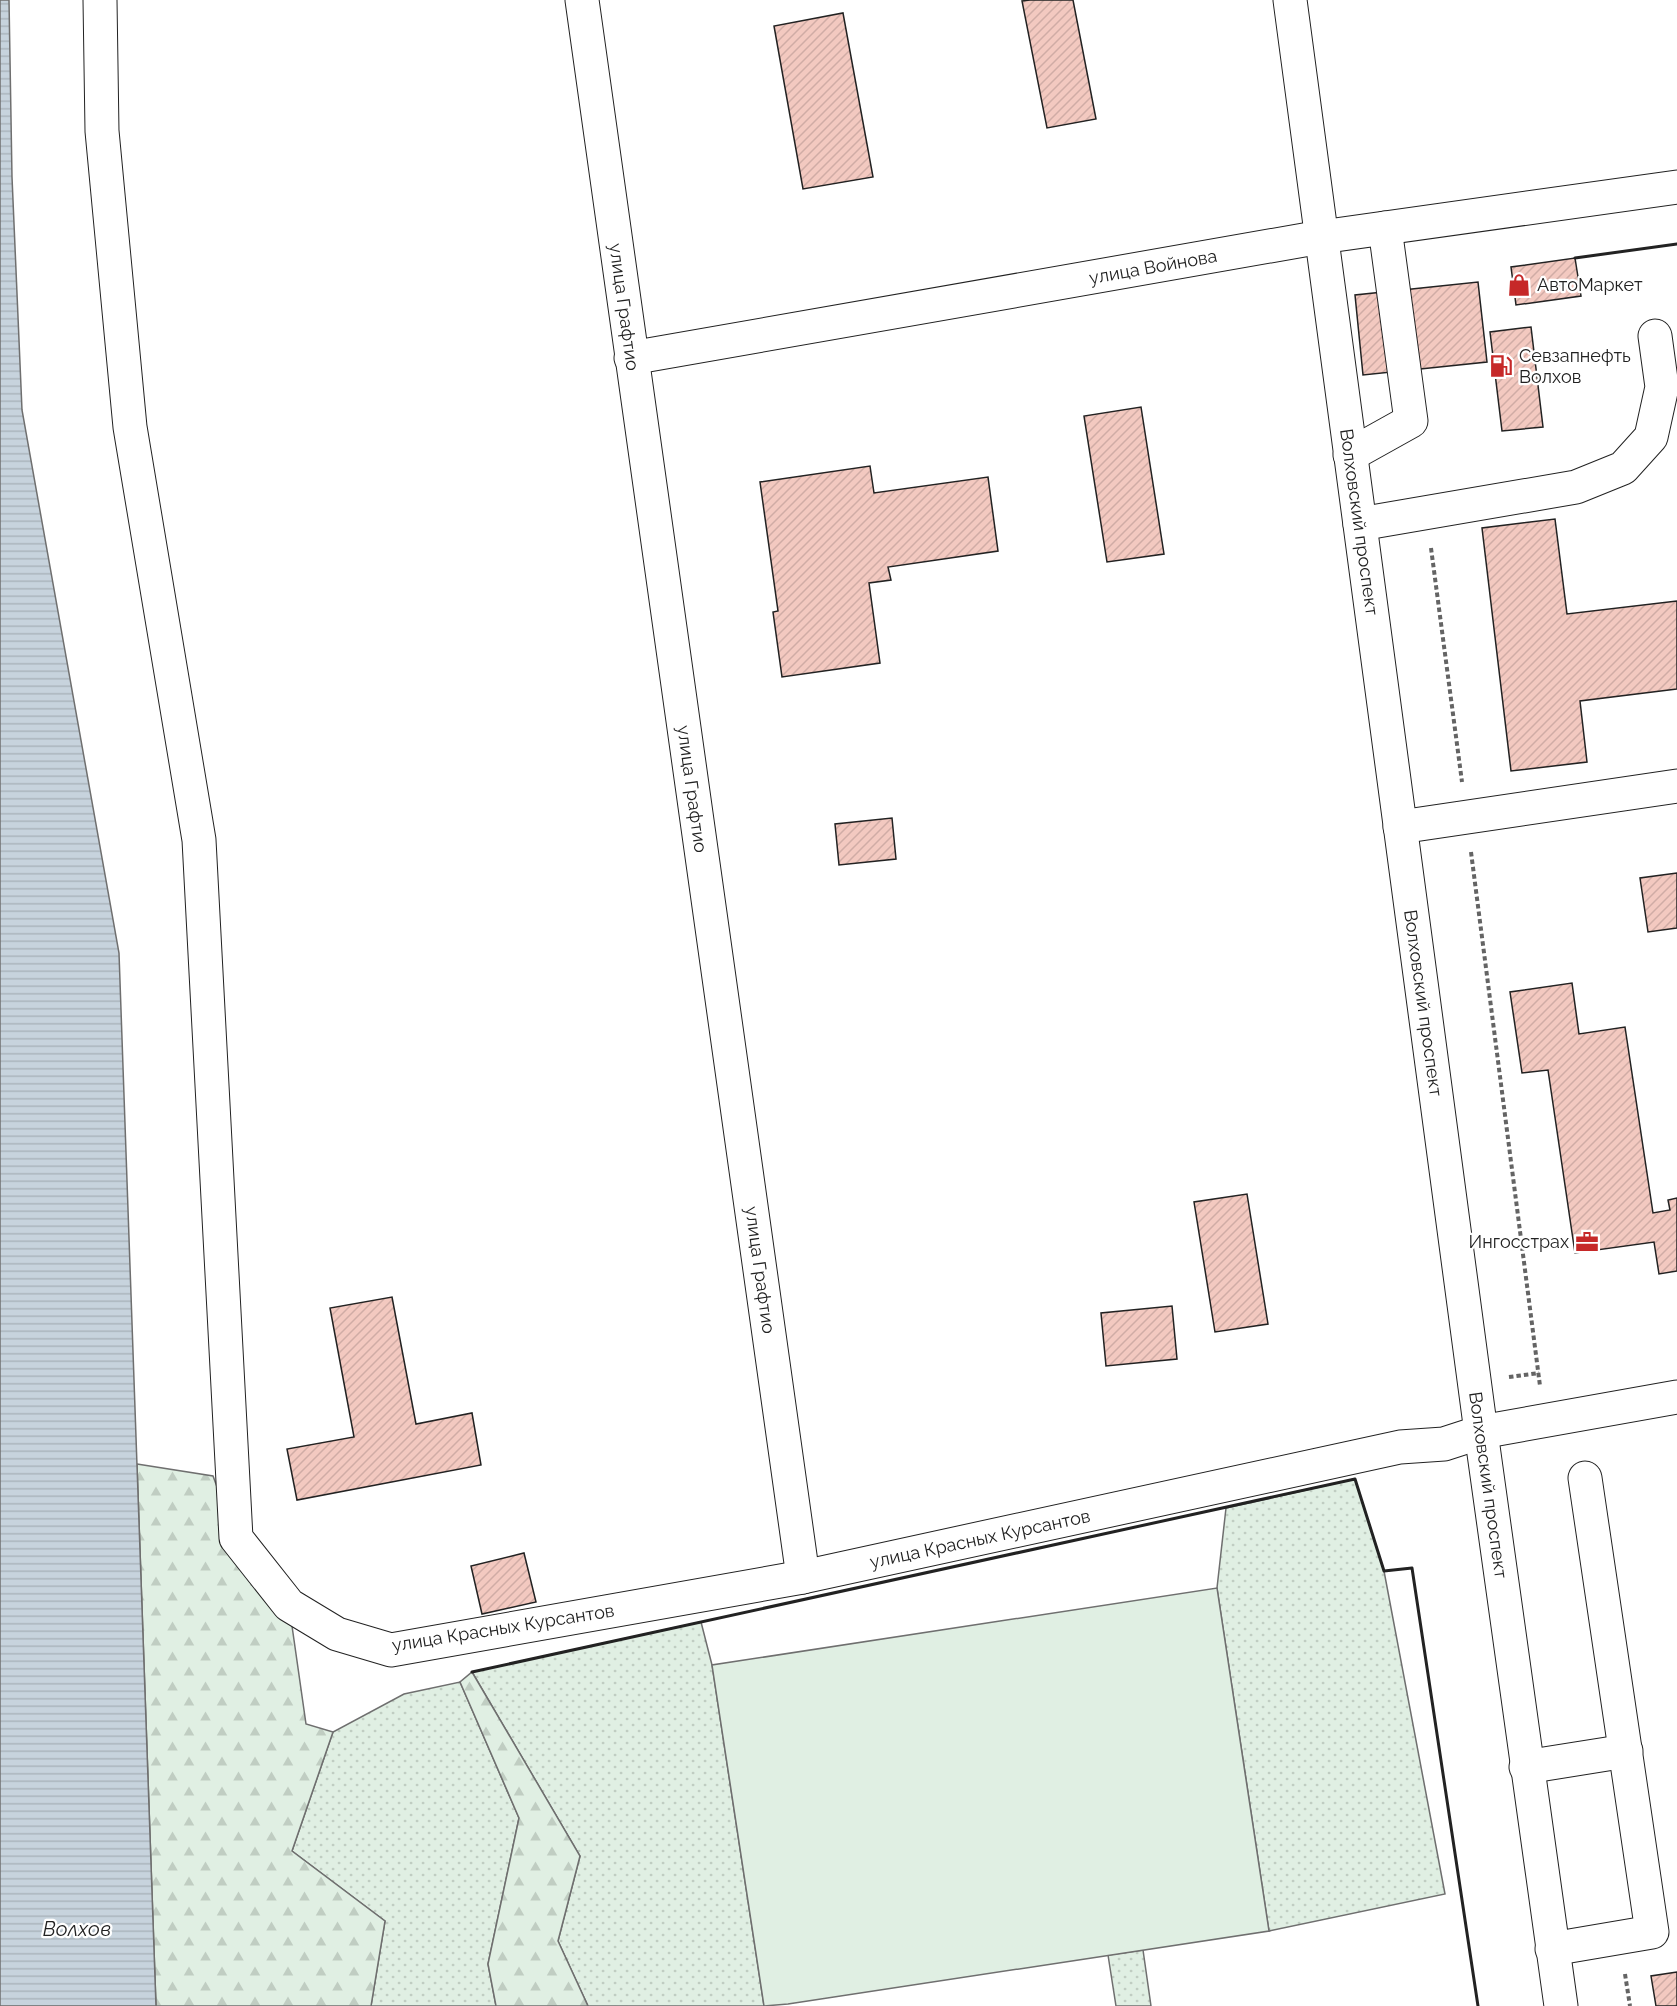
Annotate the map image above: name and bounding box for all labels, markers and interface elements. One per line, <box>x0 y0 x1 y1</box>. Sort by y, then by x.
street label: улица Графтио <box>605 242 644 372</box>
street label: улица Войнова <box>1087 245 1219 288</box>
shop icon: АвтоМаркет <box>1506 272 1532 298</box>
place label: АвтоМаркет <box>1537 274 1643 295</box>
place label: Севзапнефть Волхов <box>1519 345 1631 387</box>
fuel station icon: Севзапнефть Волхов <box>1488 353 1514 379</box>
street label: Волховский проспект <box>1336 427 1383 617</box>
street label: улица Графтио <box>673 724 712 854</box>
street label: Волховский проспект <box>1400 908 1447 1098</box>
street label: улица Графтио <box>741 1205 780 1335</box>
office icon: Ингосстрах <box>1574 1229 1600 1255</box>
place label: Ингосстрах <box>1469 1231 1569 1252</box>
street label: Волховский проспект <box>1465 1390 1512 1580</box>
street label: улица Красных Курсантов <box>868 1505 1092 1572</box>
street label: улица Красных Курсантов <box>390 1600 616 1655</box>
water label: Волхов <box>43 1917 111 1941</box>

